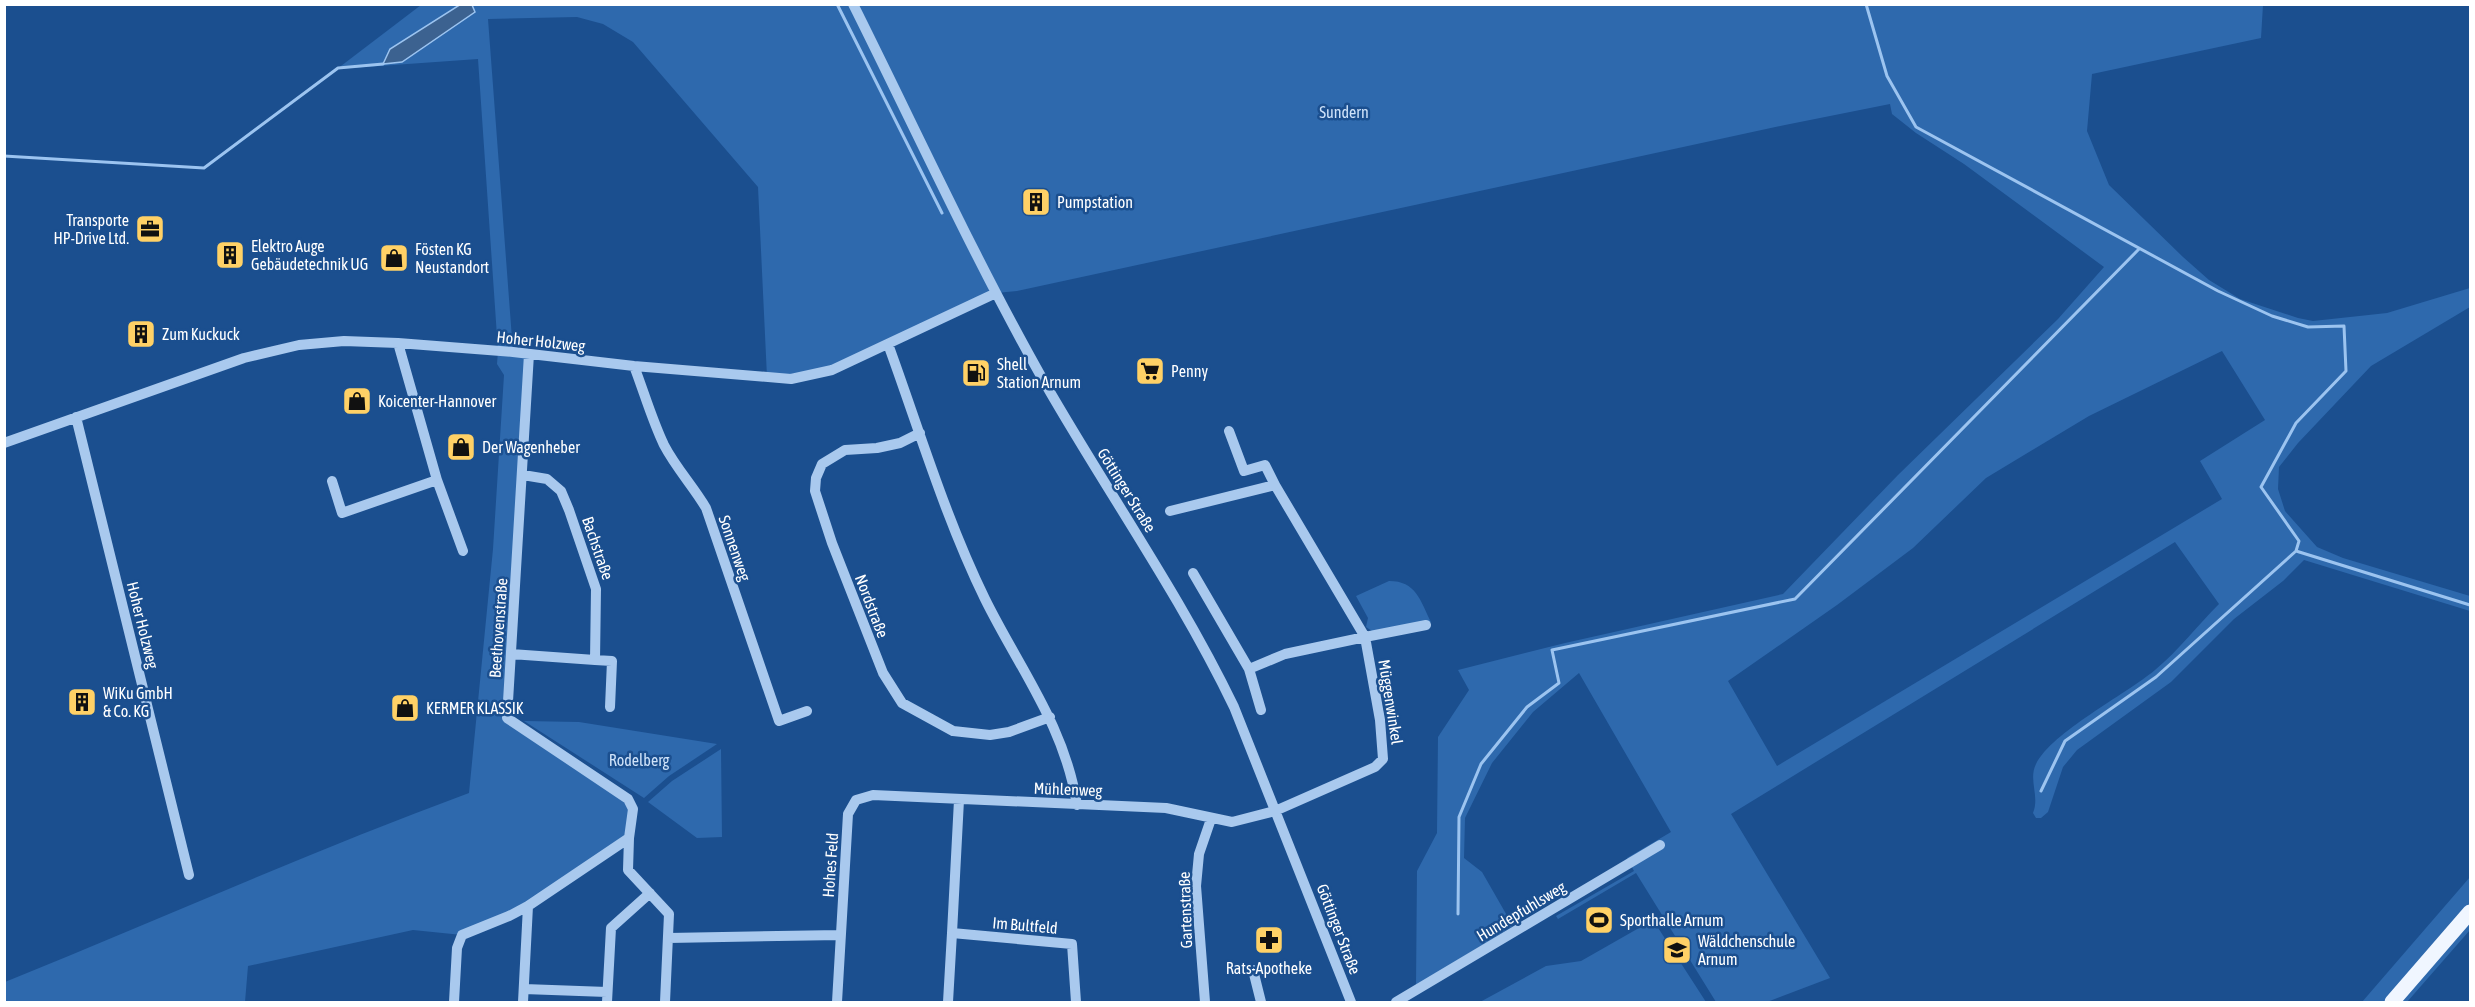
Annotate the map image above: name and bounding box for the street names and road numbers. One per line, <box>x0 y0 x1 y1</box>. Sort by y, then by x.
street label: Hoher Holzweg <box>496 327 586 356</box>
street label: Göttinger Straße <box>1093 445 1160 536</box>
street label: Sonnenweg <box>714 513 755 584</box>
street label: Bachstraße <box>579 514 617 582</box>
street label: Nordstraße <box>852 572 892 640</box>
street label: Beethovenstraße <box>486 577 510 679</box>
street label: Hoher Holzweg <box>123 580 163 671</box>
street label: Müggenwinkel <box>1374 658 1407 747</box>
street label: Mühlenweg <box>1033 779 1103 800</box>
street label: Hohes Feld <box>819 832 841 898</box>
street label: Gartenstraße <box>1175 871 1195 949</box>
street label: Hundepfuhlsweg <box>1473 877 1569 945</box>
street label: Göttinger Straße <box>1313 881 1364 977</box>
street label: Im Bultfeld <box>992 913 1058 937</box>

